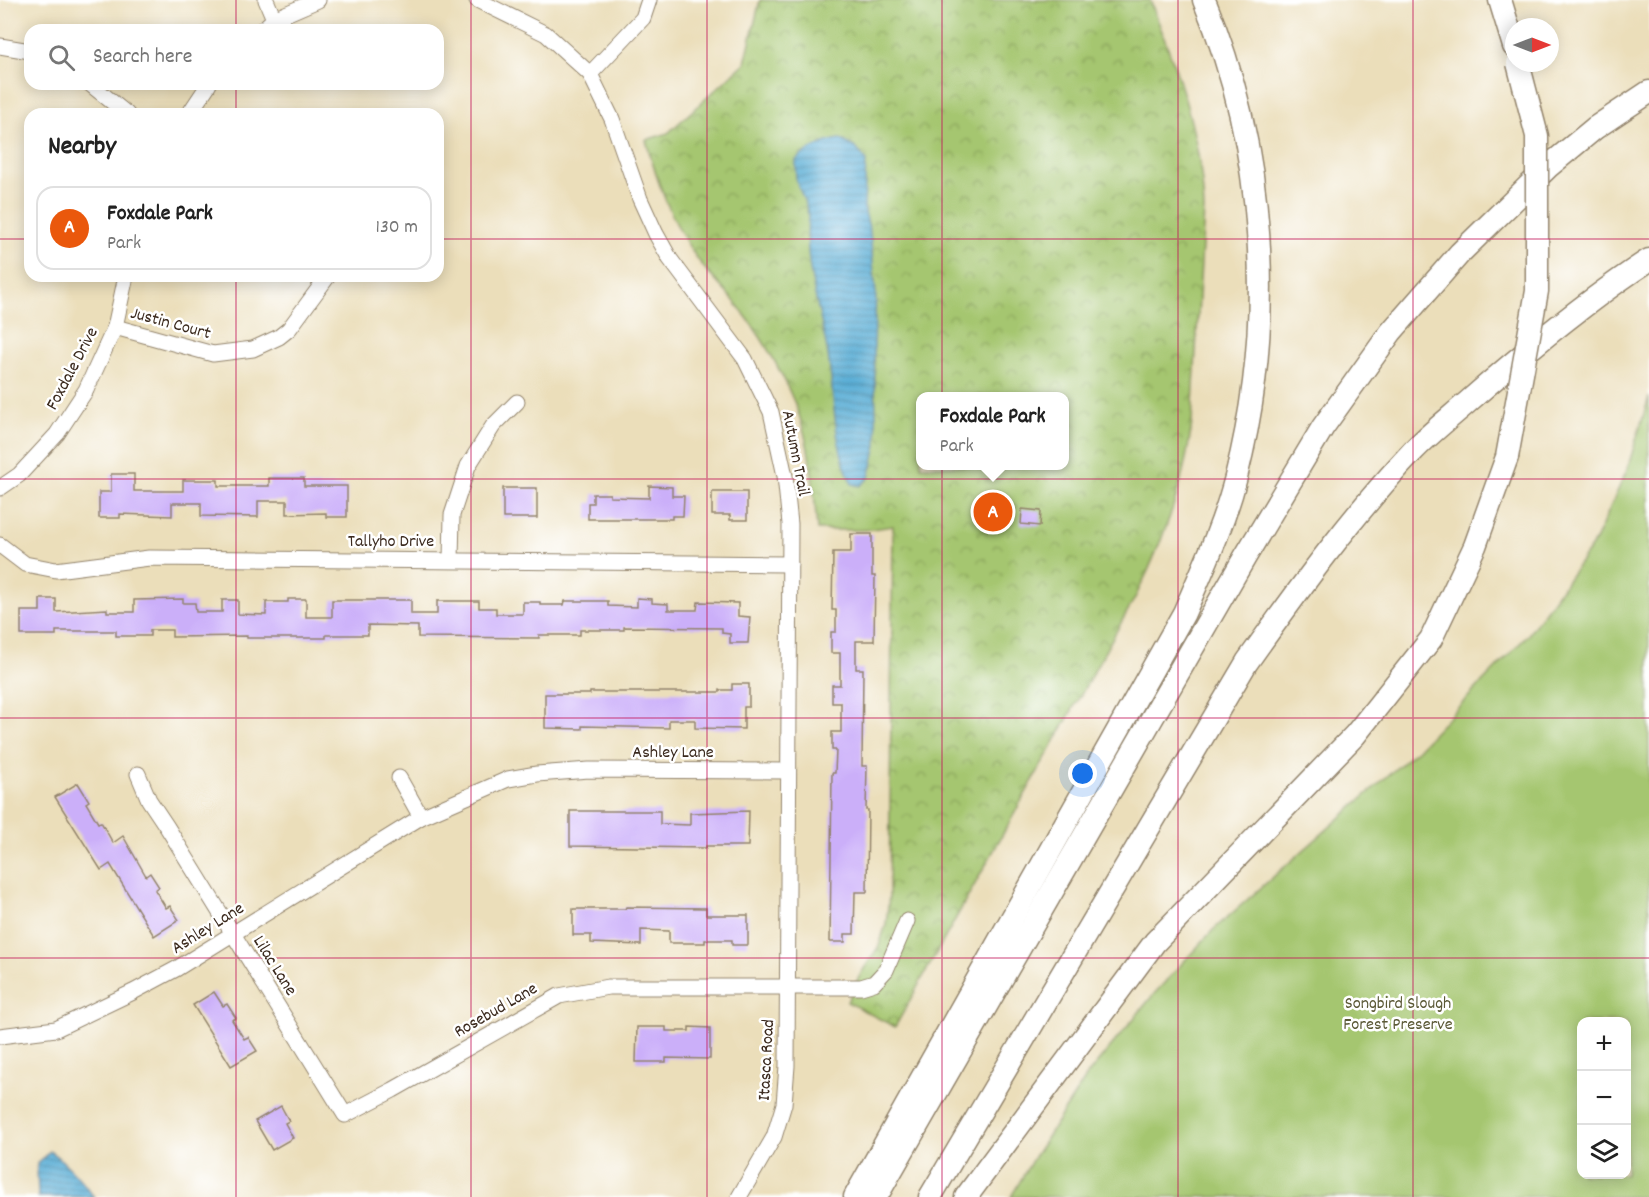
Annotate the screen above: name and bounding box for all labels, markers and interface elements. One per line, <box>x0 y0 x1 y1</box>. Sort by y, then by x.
north arrow <box>1505 18 1559 72</box>
search box <box>24 24 444 90</box>
icon: search <box>45 41 78 74</box>
text: Search here <box>93 42 192 73</box>
text: Nearby <box>48 129 116 166</box>
text: Foxdale Park <box>107 199 213 230</box>
text: A <box>64 214 75 242</box>
text: 130 m <box>376 214 418 242</box>
text: Park <box>107 230 141 258</box>
street label: Justin Court <box>127 302 214 347</box>
street label: Foxdale Drive <box>41 323 106 415</box>
popup <box>916 392 1069 470</box>
text: Foxdale Park <box>940 402 1045 433</box>
street label: Autumn Trail <box>774 409 815 499</box>
text: Park <box>940 433 974 461</box>
pin: A <box>974 490 1012 534</box>
street label: Tallyho Drive <box>348 530 434 555</box>
street label: Ashley Lane <box>632 741 714 766</box>
your location <box>1068 759 1097 788</box>
street label: Ashley Lane <box>167 897 249 961</box>
street label: Lilac Lane <box>246 931 302 1001</box>
street label: Rosebud Lane <box>450 977 543 1045</box>
park label: Songbird Slough Forest Preserve <box>1343 992 1453 1038</box>
map controls <box>1577 1017 1631 1179</box>
button: + <box>1577 1017 1631 1071</box>
street label: Itasca Road <box>753 1019 782 1102</box>
button: − <box>1577 1071 1631 1125</box>
button: layers <box>1577 1125 1631 1179</box>

